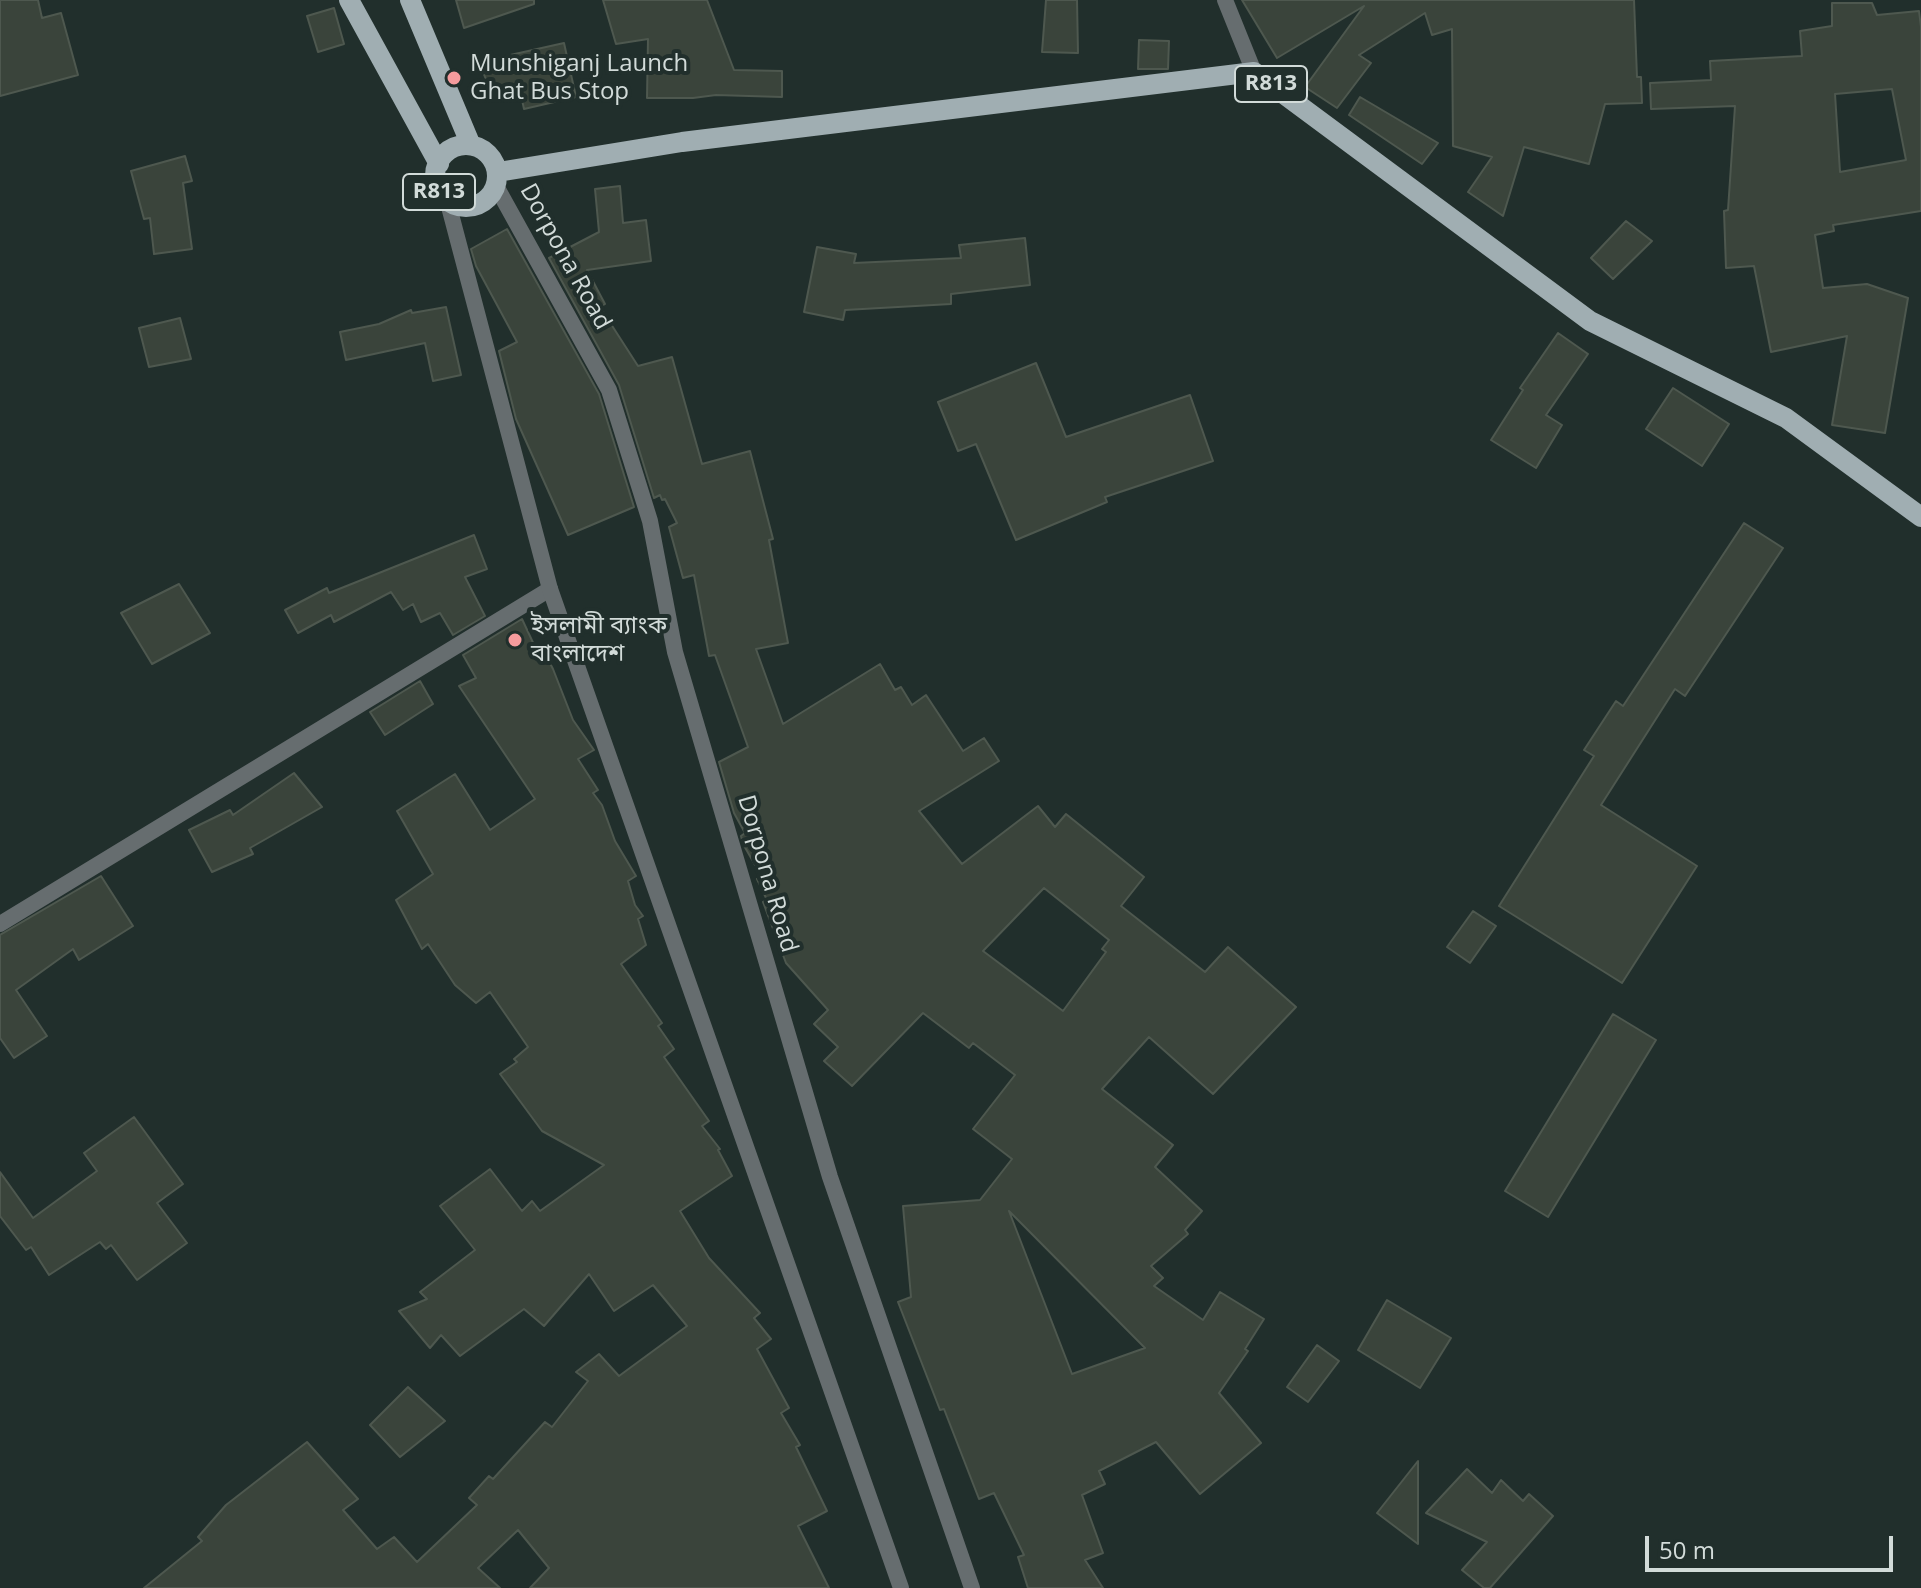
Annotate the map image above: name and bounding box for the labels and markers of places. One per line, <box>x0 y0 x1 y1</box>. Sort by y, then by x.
place label: Munshiganj Launch Ghat Bus Stop <box>470 50 688 106</box>
marker: Munshiganj Launch Ghat Bus Stop <box>445 69 463 87</box>
place label: ইসলামী ব্যাংক বাংলাদেশ <box>531 612 667 668</box>
marker: ইসলামী ব্যাংক বাংলাদেশ <box>506 631 524 649</box>

